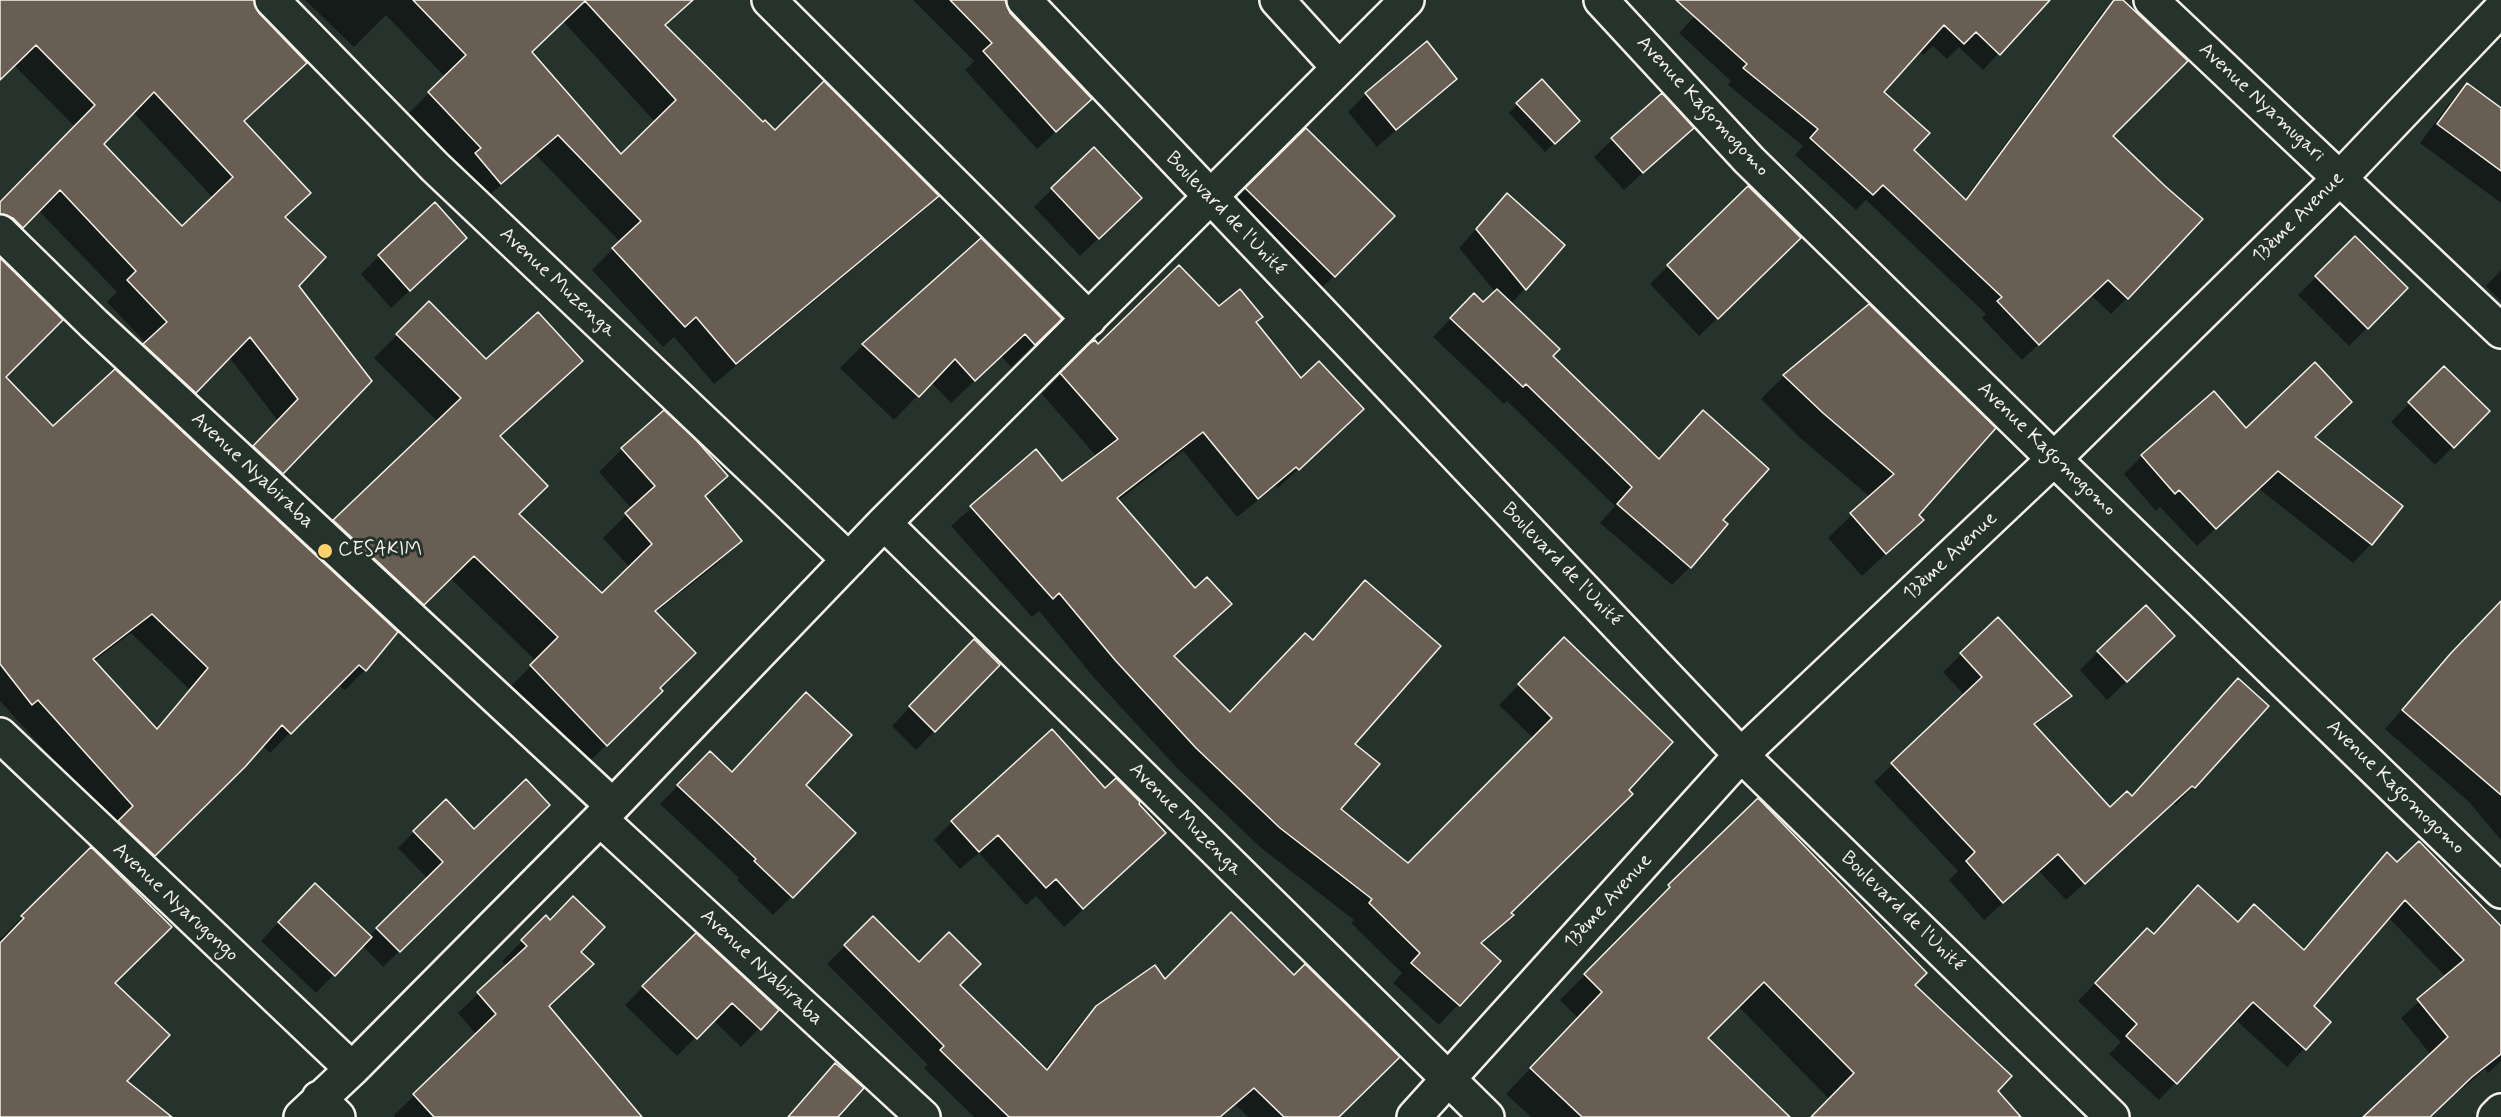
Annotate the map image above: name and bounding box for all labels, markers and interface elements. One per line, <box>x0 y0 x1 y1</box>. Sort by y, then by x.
street label: Avenue Kagomogomo <box>1631 32 1773 182</box>
street label: Avenue Nyamugari <box>2193 38 2329 168</box>
street label: Boulevard de l'Unité <box>1160 147 1290 281</box>
street label: 13ème Avenue <box>2248 167 2350 269</box>
street label: Avenue Muzenga <box>494 223 620 343</box>
street label: Avenue Kagomogomo <box>1972 378 2120 522</box>
street label: Avenue Nyabiraba <box>185 408 319 534</box>
street label: Boulevard de l'Unité <box>1496 498 1626 632</box>
street label: 13ème Avenue <box>1899 507 2003 607</box>
place label: CESAKIM <box>338 539 422 563</box>
marker: CESAKIM <box>316 542 334 560</box>
street label: Avenue Kagomogomo <box>2321 716 2469 860</box>
street label: Avenue Muzenga <box>1123 758 1247 882</box>
street label: Avenue Nyarugongo <box>107 838 243 968</box>
street label: Boulevard de l'Unité <box>1835 847 1969 977</box>
street label: 13ème Avenue <box>1560 849 1658 955</box>
street label: Avenue Nyabiraba <box>694 905 828 1031</box>

